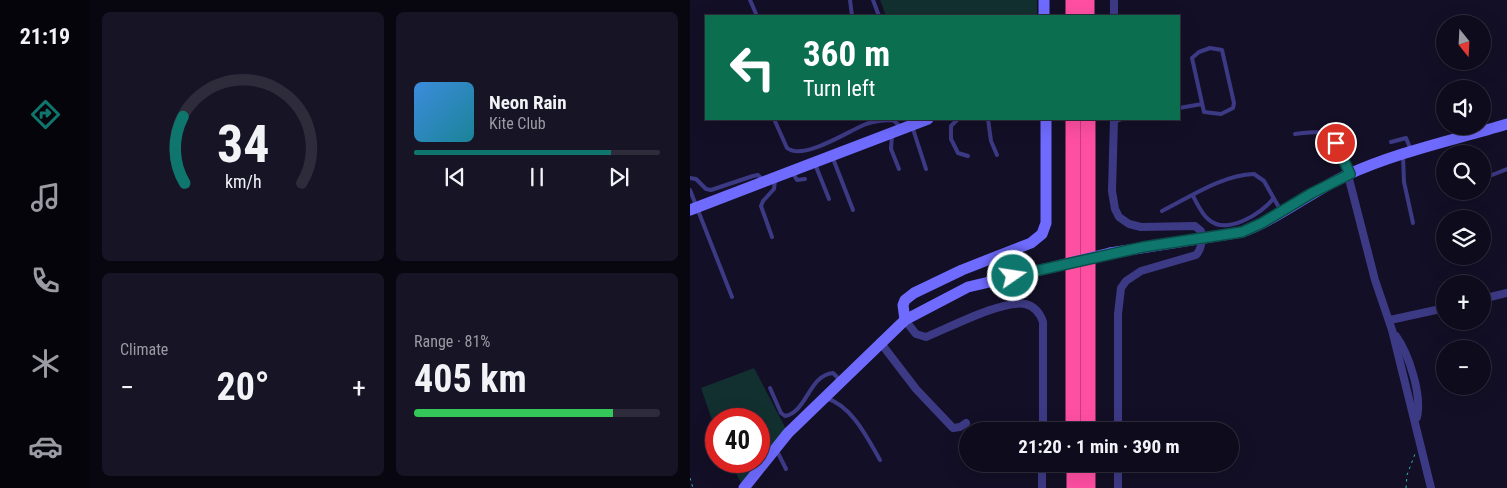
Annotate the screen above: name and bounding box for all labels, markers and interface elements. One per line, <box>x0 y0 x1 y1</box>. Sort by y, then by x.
north arrow <box>1436 15 1491 70</box>
map controls <box>1436 15 1491 395</box>
text: 21:19 <box>20 24 70 49</box>
text: 360 m <box>803 34 890 75</box>
icon: left <box>720 35 785 100</box>
text: Turn left <box>803 76 875 101</box>
button: sound <box>1436 80 1491 135</box>
text: Neon Rain <box>489 91 567 114</box>
icon: directions <box>28 97 63 132</box>
text: 34 <box>217 114 269 175</box>
text: Kite Club <box>489 114 546 133</box>
pin <box>1315 122 1357 164</box>
icon: arrive <box>1322 129 1350 157</box>
button: search <box>1436 145 1491 200</box>
icon: previous <box>441 163 469 191</box>
icon: pause <box>523 163 551 191</box>
icon: next <box>605 163 633 191</box>
text: km/h <box>225 171 261 192</box>
icon: music <box>28 180 63 215</box>
button: layers <box>1436 210 1491 265</box>
position arrow <box>986 249 1038 301</box>
icon: phone <box>28 263 63 298</box>
button: + <box>1436 275 1491 330</box>
text: Range · 81% <box>414 332 490 351</box>
text: Climate <box>120 340 168 359</box>
button: − <box>1436 340 1491 395</box>
icon: climate <box>28 346 63 381</box>
text: 405 km <box>414 357 527 401</box>
text: 20° <box>216 365 270 409</box>
text: − <box>120 371 134 404</box>
text: + <box>352 371 366 404</box>
speed limit sign: 40 <box>705 408 770 473</box>
icon: car <box>28 429 63 464</box>
text: 21:20 · 1 min · 390 m <box>1018 435 1180 458</box>

